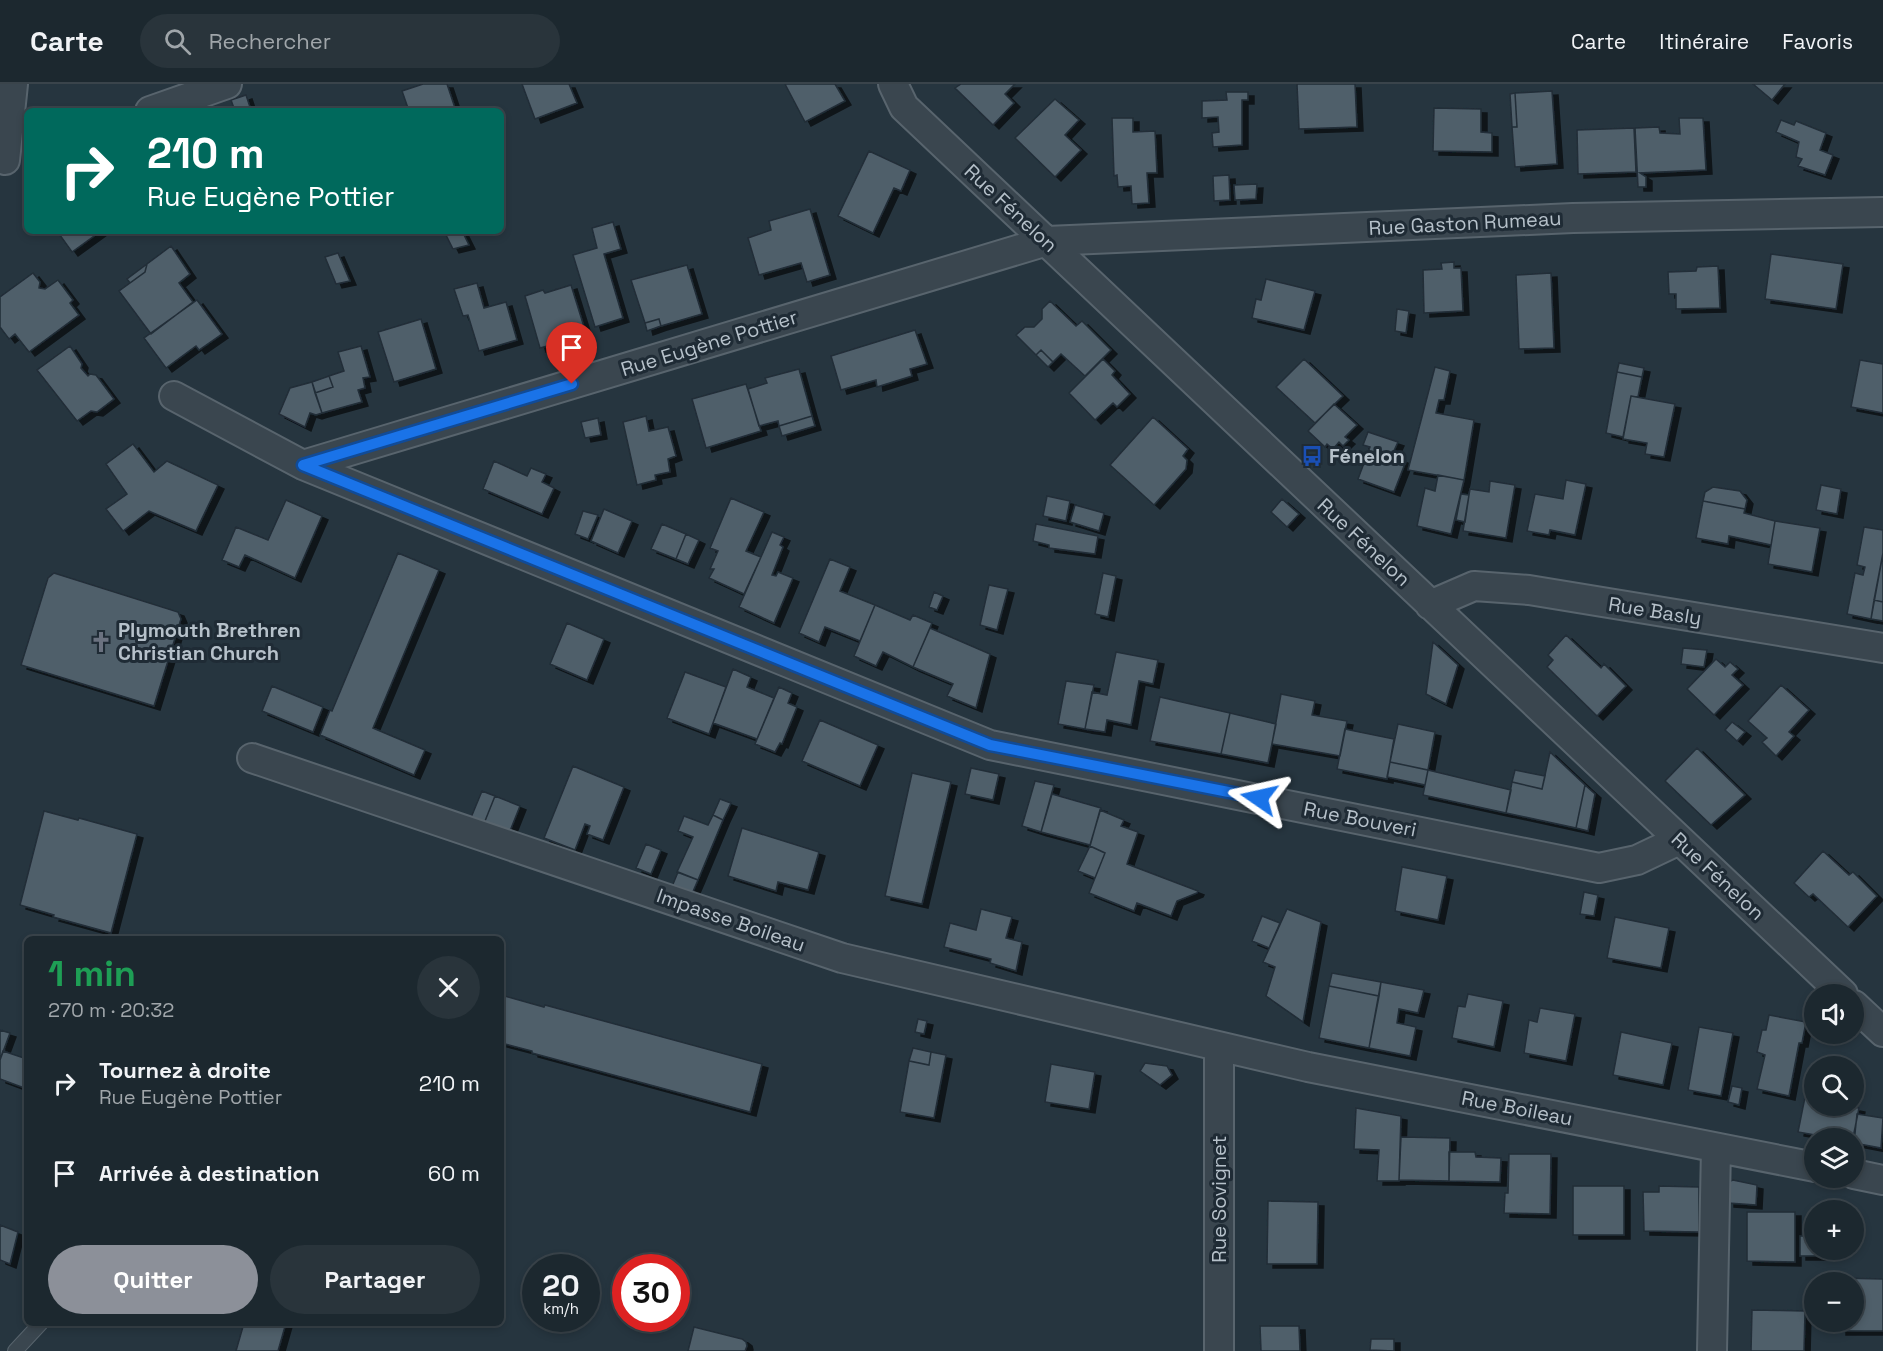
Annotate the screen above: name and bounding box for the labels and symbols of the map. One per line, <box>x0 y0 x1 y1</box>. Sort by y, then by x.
street label: Rue Fénelon <box>959 158 1063 258</box>
street label: Rue Gaston Rumeau <box>1368 205 1562 241</box>
street label: Rue Eugène Pottier <box>618 304 800 382</box>
pin <box>546 322 597 384</box>
place label: Fénelon <box>1329 443 1405 469</box>
bus stop icon: Fénelon <box>1300 444 1324 468</box>
street label: Rue Fénelon <box>1312 492 1416 592</box>
street label: Rue Basly <box>1606 591 1704 631</box>
place label: Plymouth Brethren Christian Church <box>118 617 301 666</box>
church icon: Plymouth Brethren Christian Church <box>89 630 113 654</box>
position arrow <box>1227 766 1291 830</box>
street label: Rue Bouveri <box>1301 795 1419 843</box>
street label: Rue Fénelon <box>1666 826 1770 926</box>
street label: Impasse Boileau <box>653 882 809 958</box>
street label: Rue Boileau <box>1459 1084 1575 1132</box>
street label: Rue Sovignet <box>1206 1135 1232 1263</box>
speed limit sign: 30 <box>612 1254 690 1332</box>

